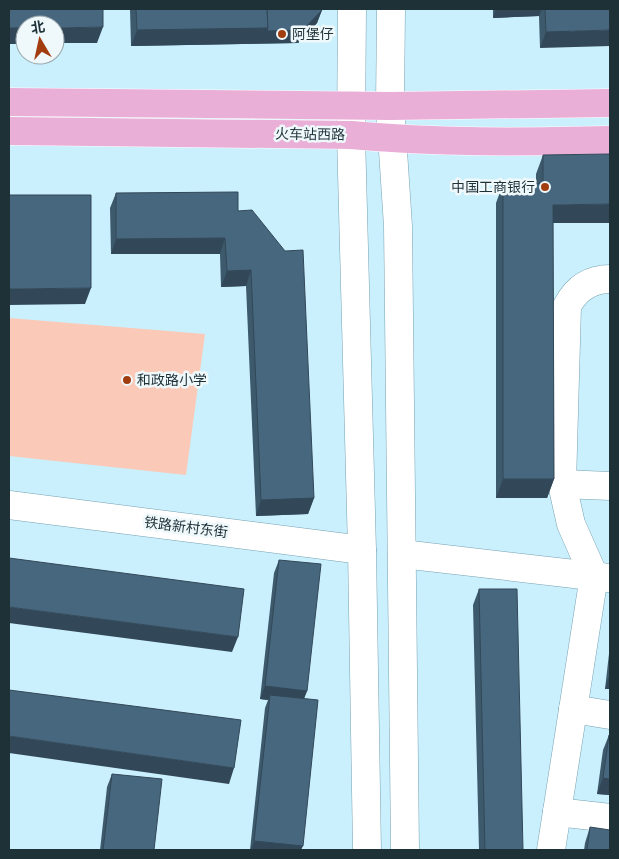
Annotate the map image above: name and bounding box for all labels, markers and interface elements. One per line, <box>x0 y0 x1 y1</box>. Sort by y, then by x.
north arrow <box>15 15 65 65</box>
text: 北 <box>30 18 46 36</box>
place label: 阿堡仔 <box>292 26 334 42</box>
marker: 阿堡仔 <box>276 28 288 40</box>
street label: 火车站西路 <box>275 125 345 143</box>
place label: 中国工商银行 <box>451 179 535 195</box>
marker: 中国工商银行 <box>539 181 551 193</box>
place label: 和政路小学 <box>137 372 207 388</box>
marker: 和政路小学 <box>121 374 133 386</box>
street label: 铁路新村东街 <box>143 514 229 540</box>

